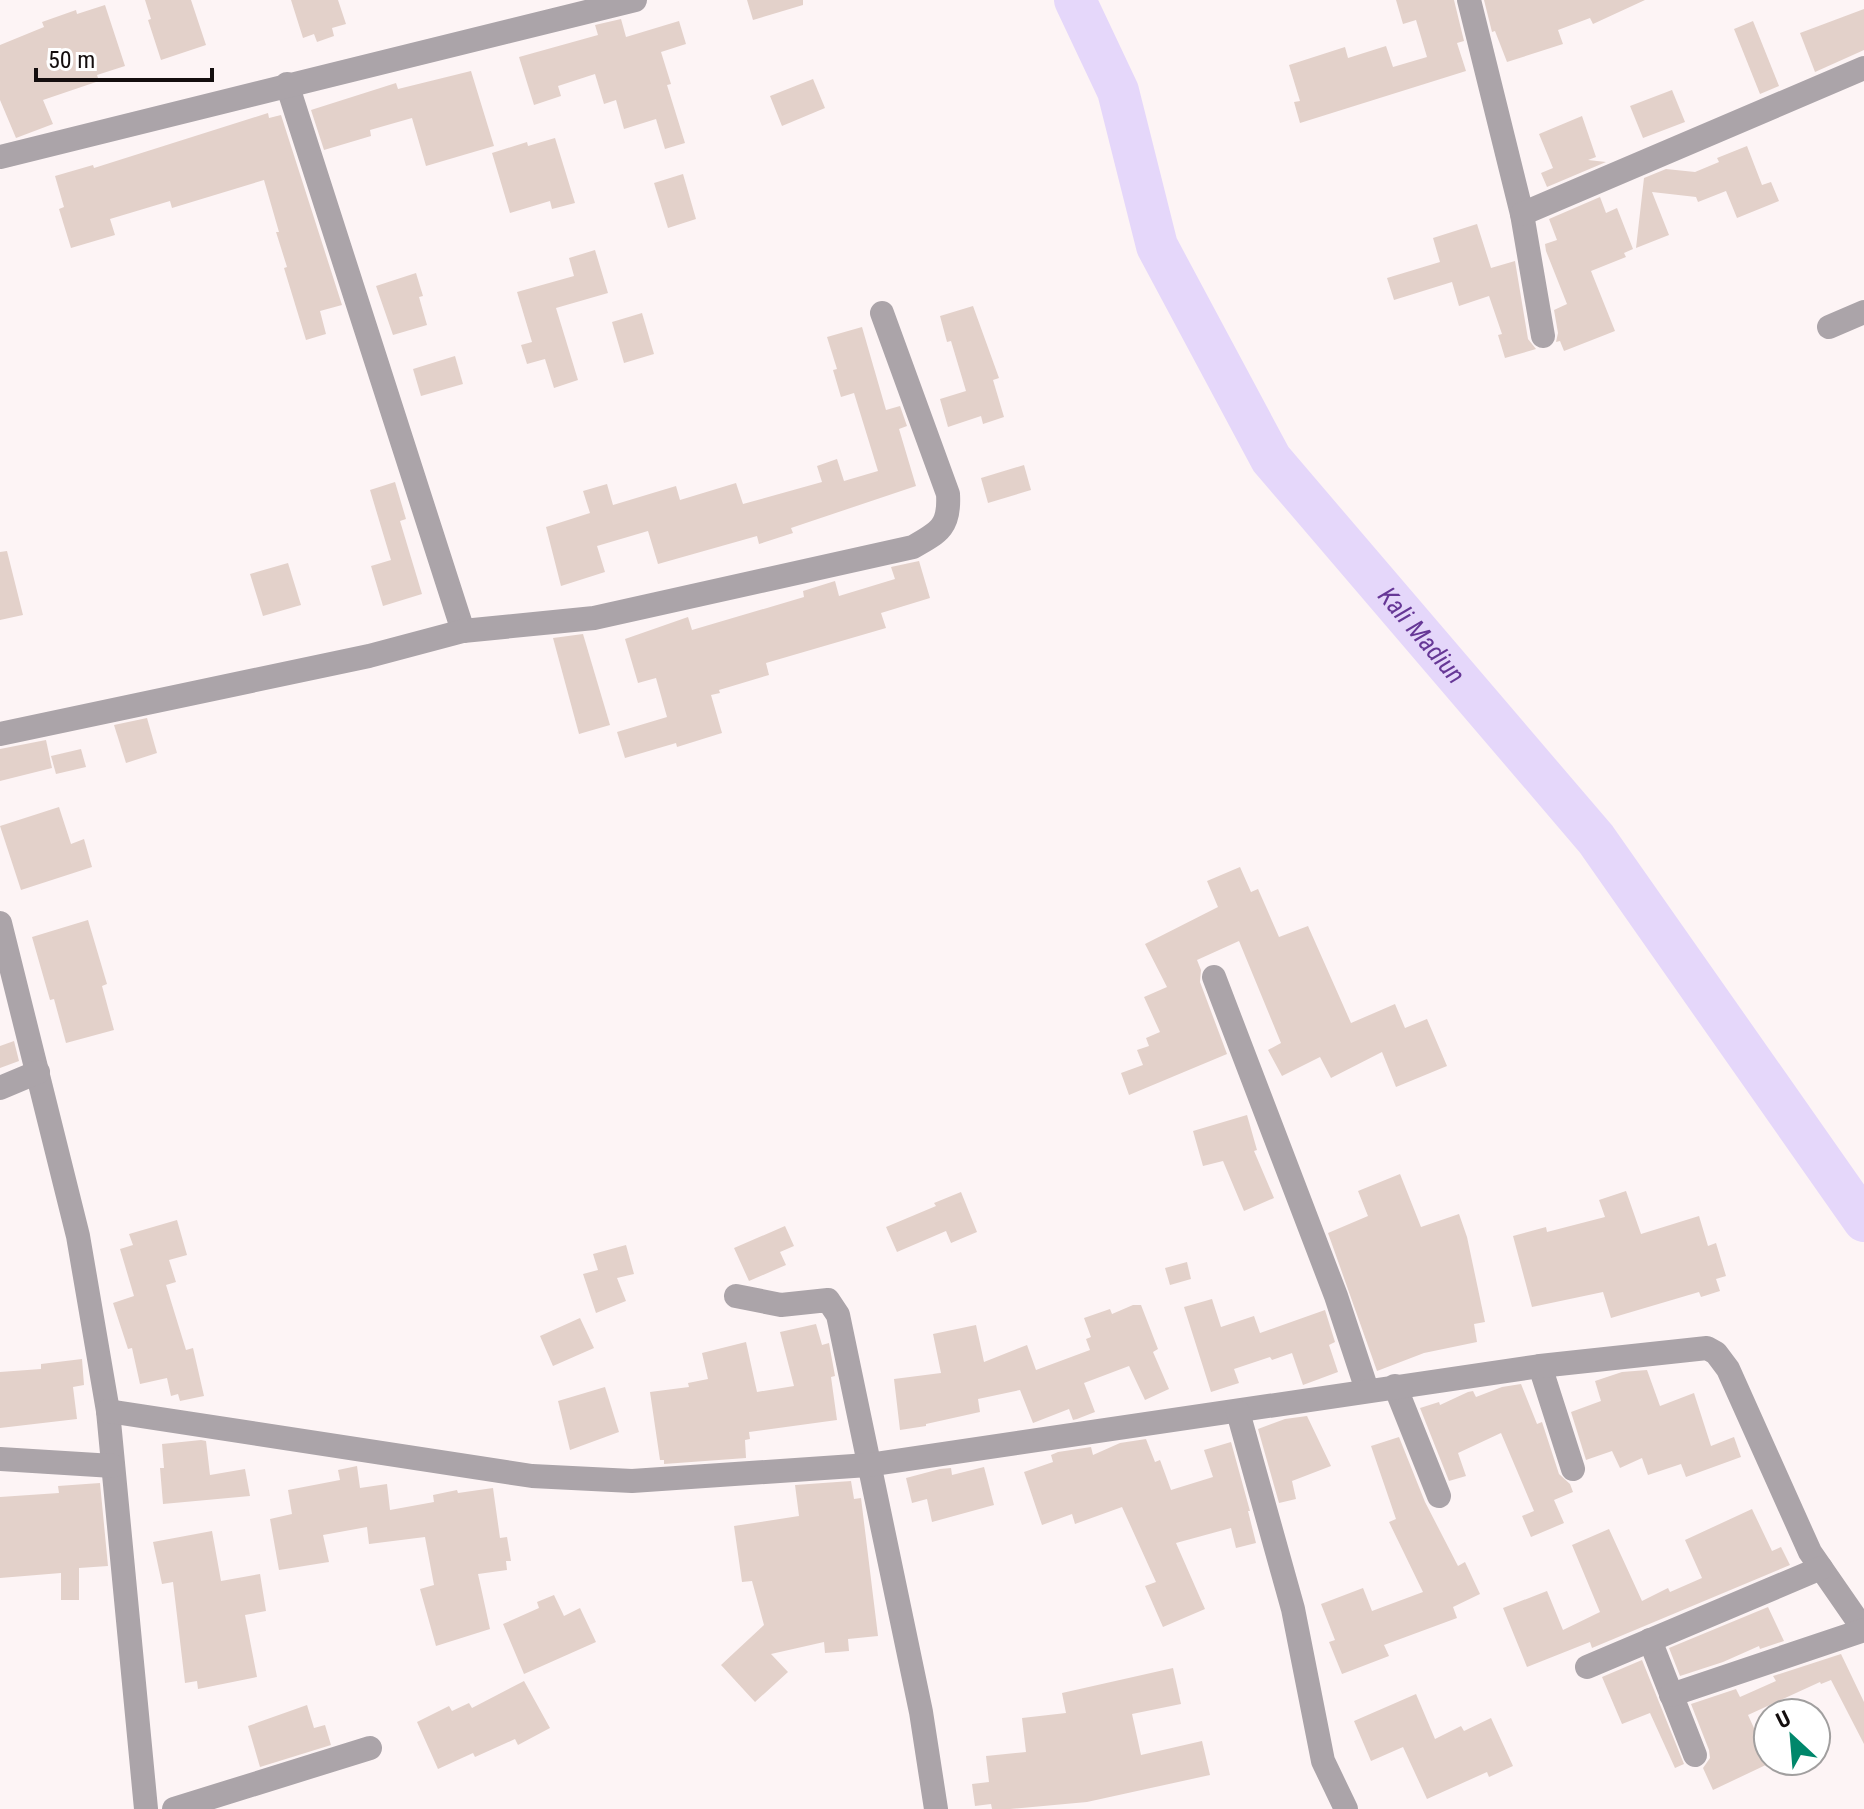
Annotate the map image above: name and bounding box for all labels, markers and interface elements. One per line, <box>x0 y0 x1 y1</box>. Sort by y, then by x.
scale bar <box>36 32 212 82</box>
text: 50 m <box>48 46 95 74</box>
water label: Kali Madiun <box>1372 581 1471 690</box>
north arrow <box>1752 1697 1832 1777</box>
text: U <box>1772 1705 1795 1733</box>

